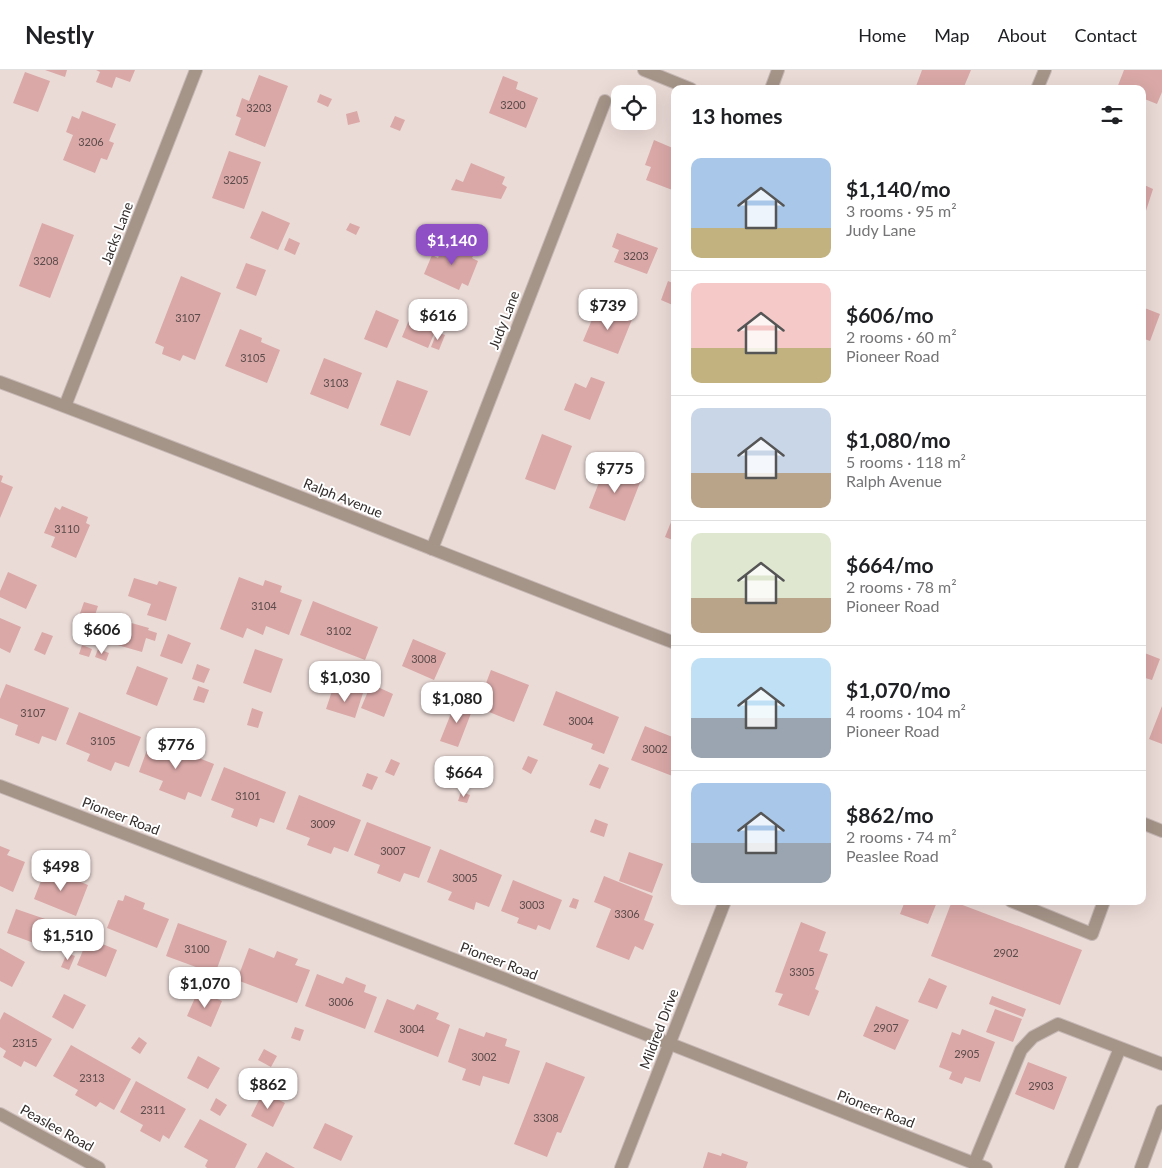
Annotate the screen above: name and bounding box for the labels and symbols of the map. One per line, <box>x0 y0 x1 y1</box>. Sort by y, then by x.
house number: 3200 <box>500 98 526 111</box>
house number: 3203 <box>246 101 272 114</box>
house number: 3206 <box>78 135 104 148</box>
house number: 3205 <box>223 173 249 186</box>
street label: Jacks Lane <box>97 199 136 266</box>
pin: $1,140 <box>411 224 493 266</box>
house number: 3203 <box>623 249 649 262</box>
house number: 3208 <box>33 254 59 267</box>
street label: Judy Lane <box>485 288 522 351</box>
pin: $739 <box>578 288 638 331</box>
pin: $616 <box>408 298 468 341</box>
house number: 3107 <box>175 311 201 324</box>
house number: 3105 <box>240 351 266 364</box>
house number: 3103 <box>323 376 349 389</box>
pin: $775 <box>585 452 645 494</box>
street label: Ralph Avenue <box>301 474 385 521</box>
house number: 3110 <box>54 522 80 535</box>
house number: 3104 <box>251 599 277 612</box>
pin: $606 <box>72 612 132 655</box>
house number: 3102 <box>326 624 352 637</box>
house number: 3008 <box>411 652 437 665</box>
pin: $1,030 <box>304 660 386 703</box>
pin: $1,080 <box>416 682 498 724</box>
house number: 3107 <box>20 706 46 719</box>
house number: 3004 <box>568 714 594 727</box>
pin: $776 <box>146 728 206 770</box>
house number: 3105 <box>90 734 116 747</box>
house number: 3002 <box>642 742 668 755</box>
pin: $664 <box>434 756 494 798</box>
house number: 3101 <box>235 789 261 802</box>
street label: Pioneer Road <box>80 793 162 838</box>
house number: 3009 <box>310 817 336 830</box>
house number: 3007 <box>380 844 406 857</box>
pin: $498 <box>31 850 91 892</box>
house number: 3005 <box>452 871 478 884</box>
house number: 3003 <box>519 898 545 911</box>
house number: 3306 <box>614 907 640 920</box>
pin: $1,510 <box>27 918 109 961</box>
street label: Pioneer Road <box>458 938 540 983</box>
house number: 3100 <box>184 942 210 955</box>
house number: 2902 <box>993 946 1019 959</box>
house number: 3305 <box>789 965 815 978</box>
pin: $1,070 <box>164 966 246 1009</box>
street label: Mildred Drive <box>635 986 682 1071</box>
house number: 3006 <box>328 995 354 1008</box>
house number: 2907 <box>873 1021 899 1034</box>
house number: 3004 <box>399 1022 425 1035</box>
house number: 2315 <box>12 1036 38 1049</box>
house number: 2905 <box>954 1047 980 1060</box>
house number: 3002 <box>471 1050 497 1063</box>
pin: $862 <box>238 1068 298 1110</box>
house number: 2313 <box>79 1071 105 1084</box>
house number: 2903 <box>1028 1079 1054 1092</box>
street label: Pioneer Road <box>835 1086 917 1131</box>
street label: Peaslee Road <box>18 1100 97 1155</box>
house number: 2311 <box>140 1103 166 1116</box>
house number: 3308 <box>533 1111 559 1124</box>

